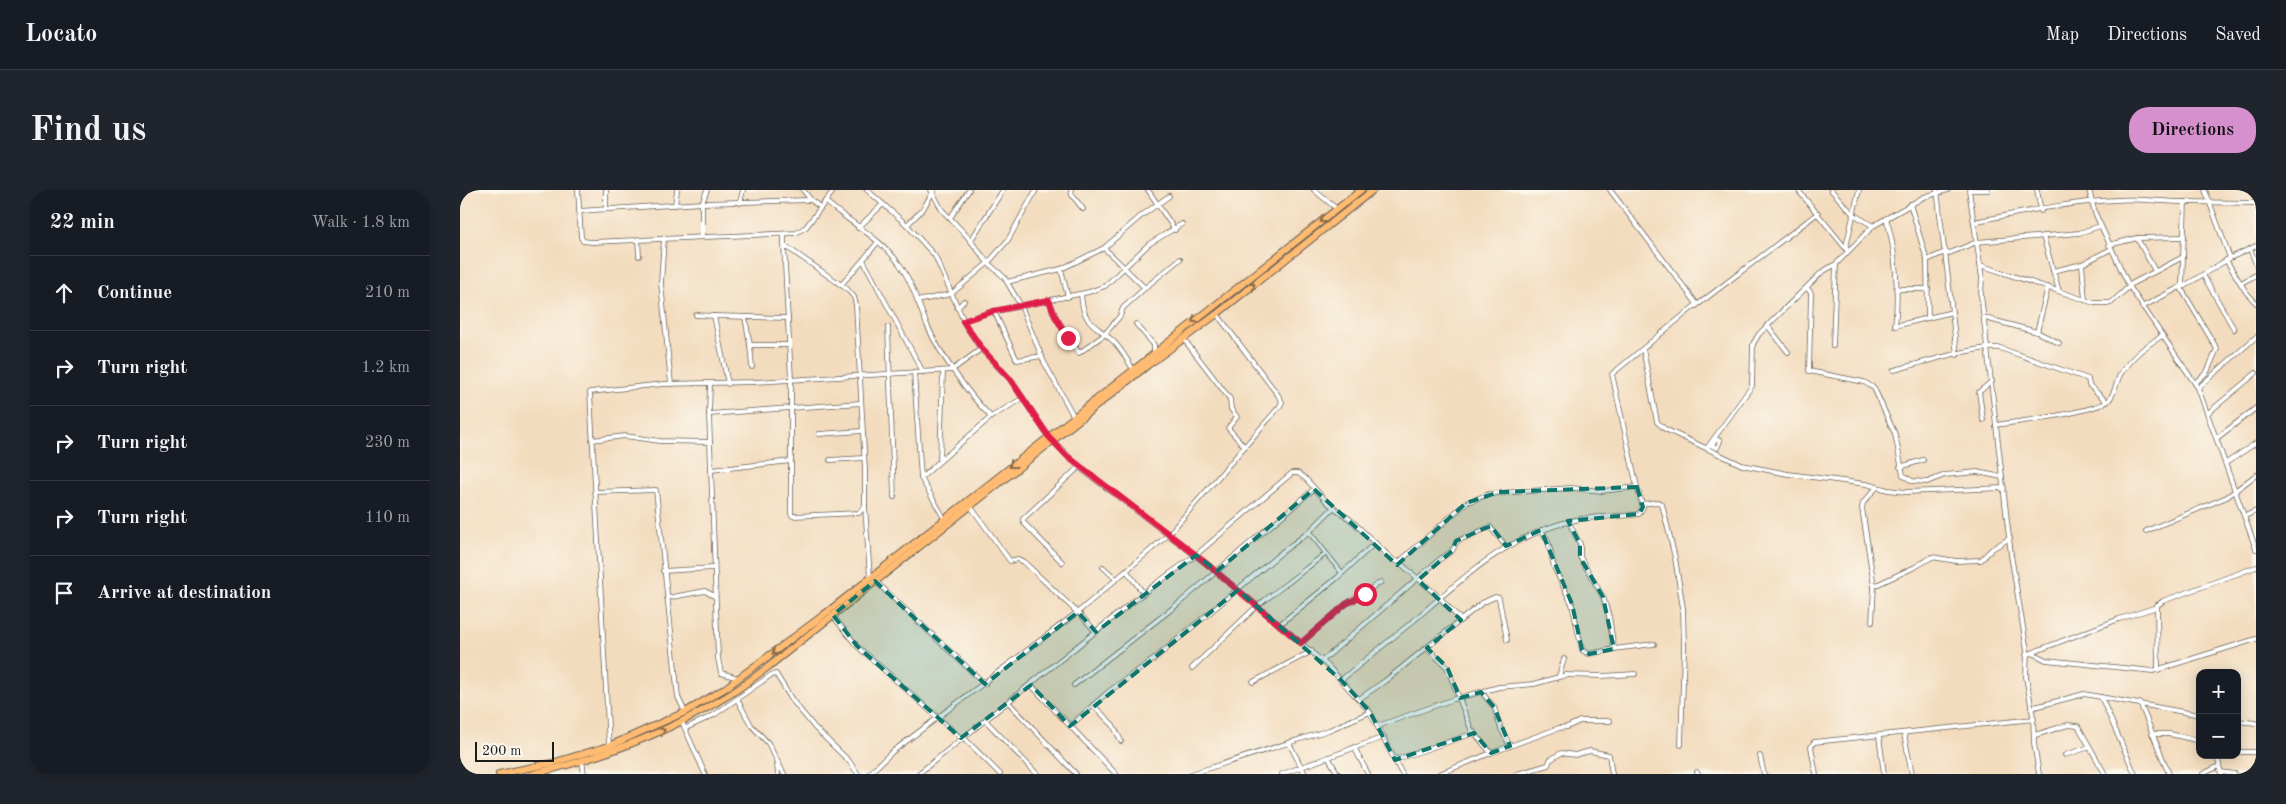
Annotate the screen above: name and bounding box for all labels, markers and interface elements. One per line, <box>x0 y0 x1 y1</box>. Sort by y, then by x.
text: Locato <box>25 23 97 47</box>
text: Map <box>2046 26 2079 44</box>
text: Directions <box>2107 26 2187 44</box>
text: Saved <box>2215 26 2261 44</box>
button: Directions <box>2129 107 2256 153</box>
text: Find us <box>30 113 146 148</box>
text: 22 min <box>50 212 115 233</box>
text: Walk · 1.8 km <box>312 215 410 231</box>
one-way arrow <box>1320 215 1329 223</box>
icon: ahead <box>50 279 78 307</box>
text: Continue <box>97 284 172 303</box>
one-way arrow <box>1246 284 1255 292</box>
text: 210 m <box>365 285 410 301</box>
one-way arrow <box>1191 315 1200 324</box>
route end <box>1057 327 1080 350</box>
icon: right <box>50 354 78 382</box>
text: Turn right <box>97 359 187 378</box>
text: 1.2 km <box>361 360 410 376</box>
icon: right <box>50 429 78 457</box>
text: Turn right <box>97 434 187 453</box>
text: 230 m <box>365 435 410 451</box>
one-way arrow <box>1009 459 1018 468</box>
icon: right <box>50 504 78 532</box>
text: Turn right <box>97 509 187 528</box>
text: 110 m <box>365 510 410 526</box>
icon: arrive <box>50 579 78 607</box>
route start <box>1354 583 1377 606</box>
text: Arrive at destination <box>97 584 271 603</box>
one-way arrow <box>772 647 781 655</box>
map controls <box>2196 669 2241 759</box>
button: + <box>2196 669 2241 714</box>
button: − <box>2196 714 2241 759</box>
one-way arrow <box>657 726 666 737</box>
scale bar <box>475 739 554 762</box>
text: 200 m <box>482 744 521 758</box>

